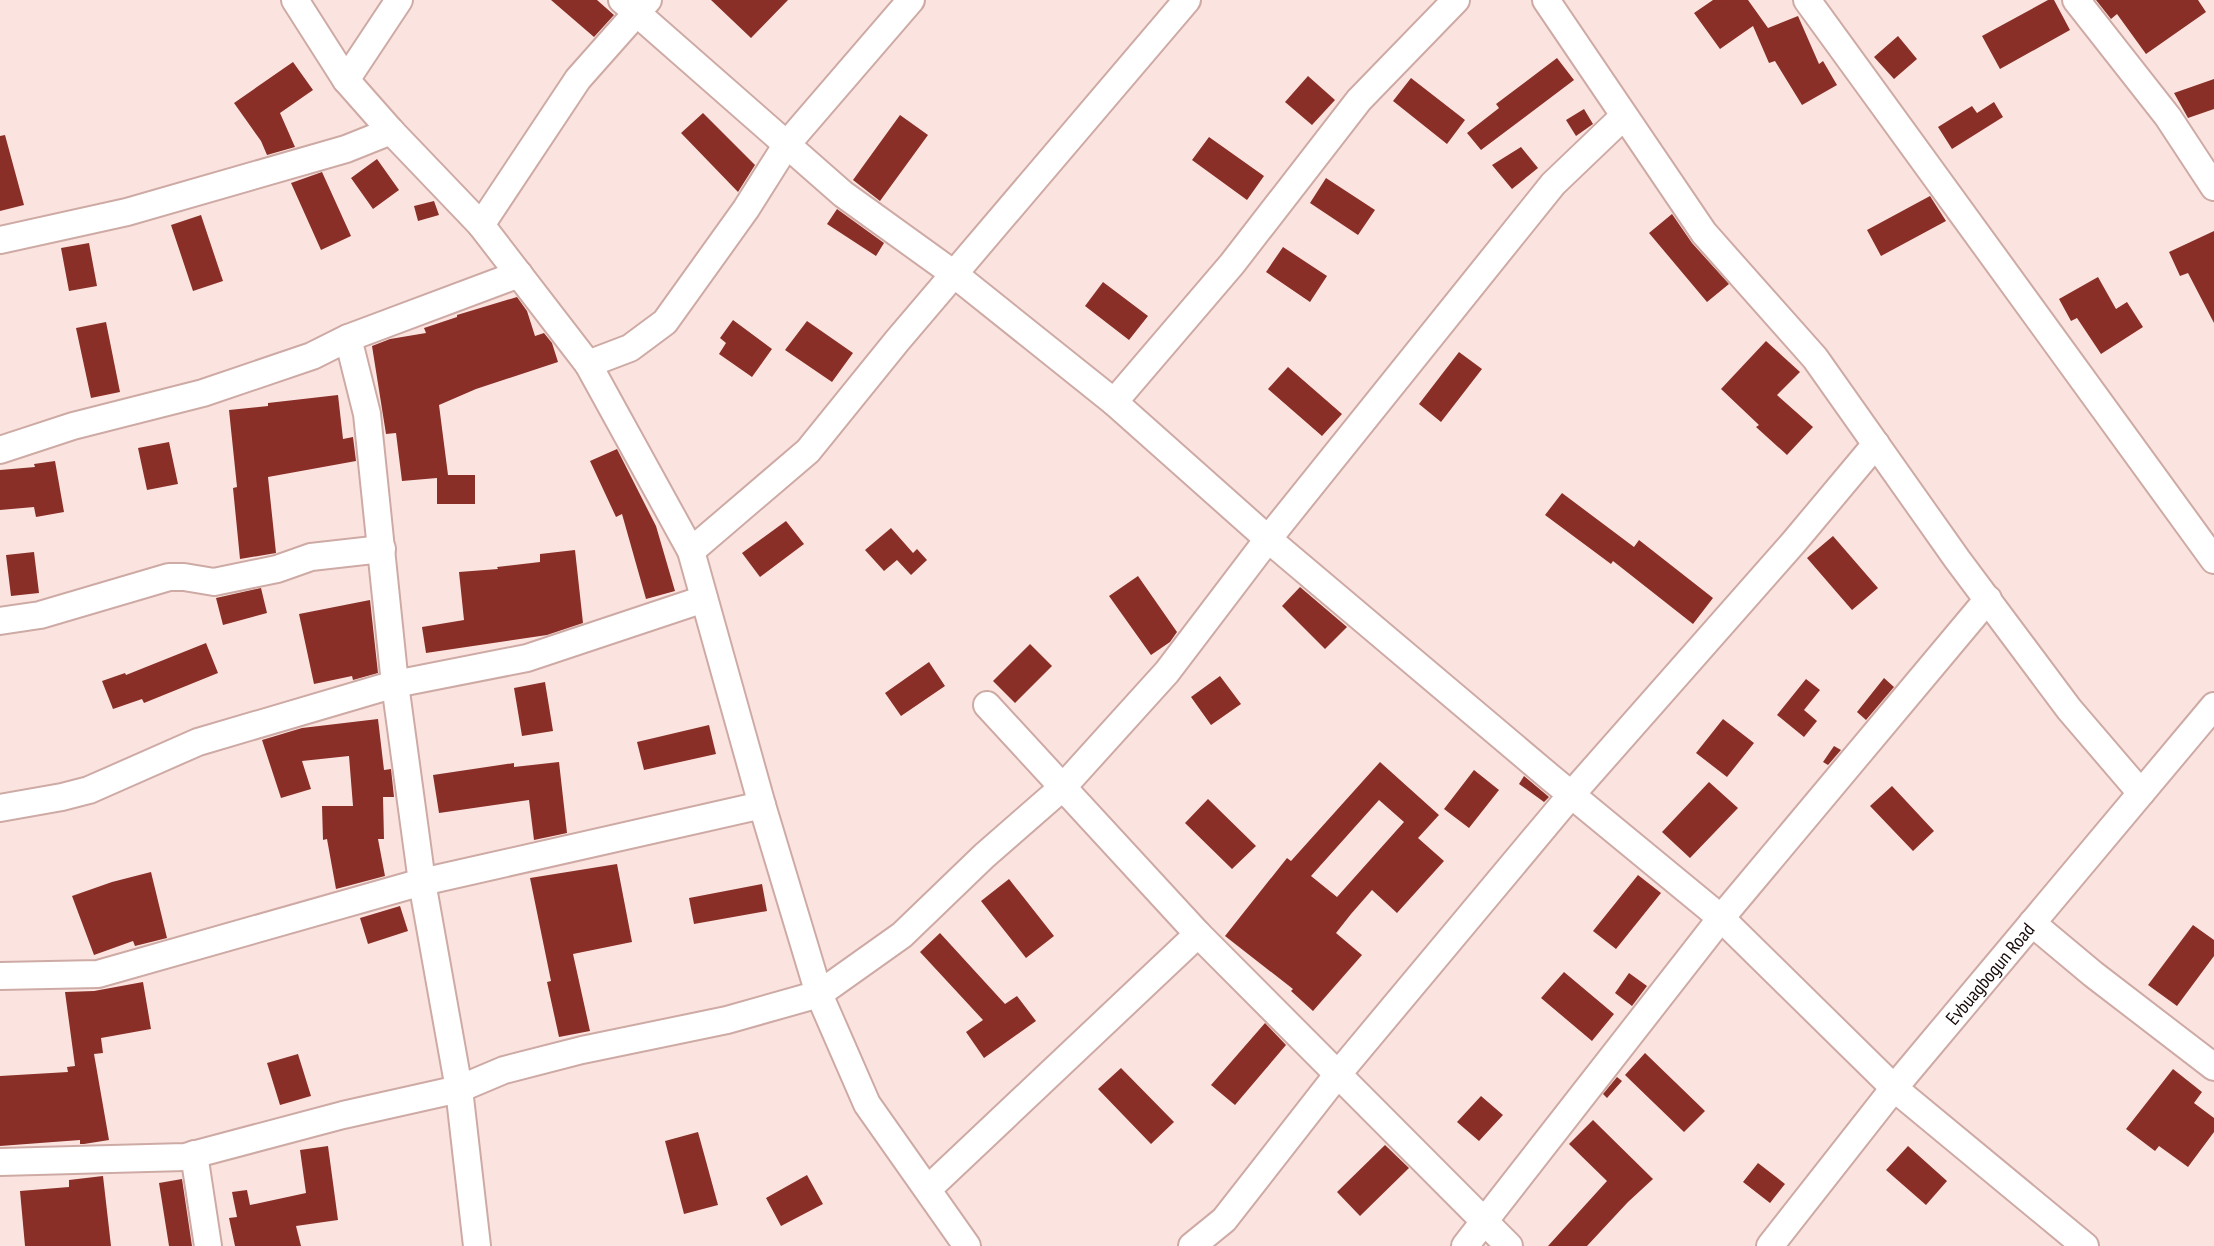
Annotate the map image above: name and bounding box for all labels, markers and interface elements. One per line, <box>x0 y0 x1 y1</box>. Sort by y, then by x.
street label: Evbuagbogun Road <box>1940 918 2039 1030</box>

